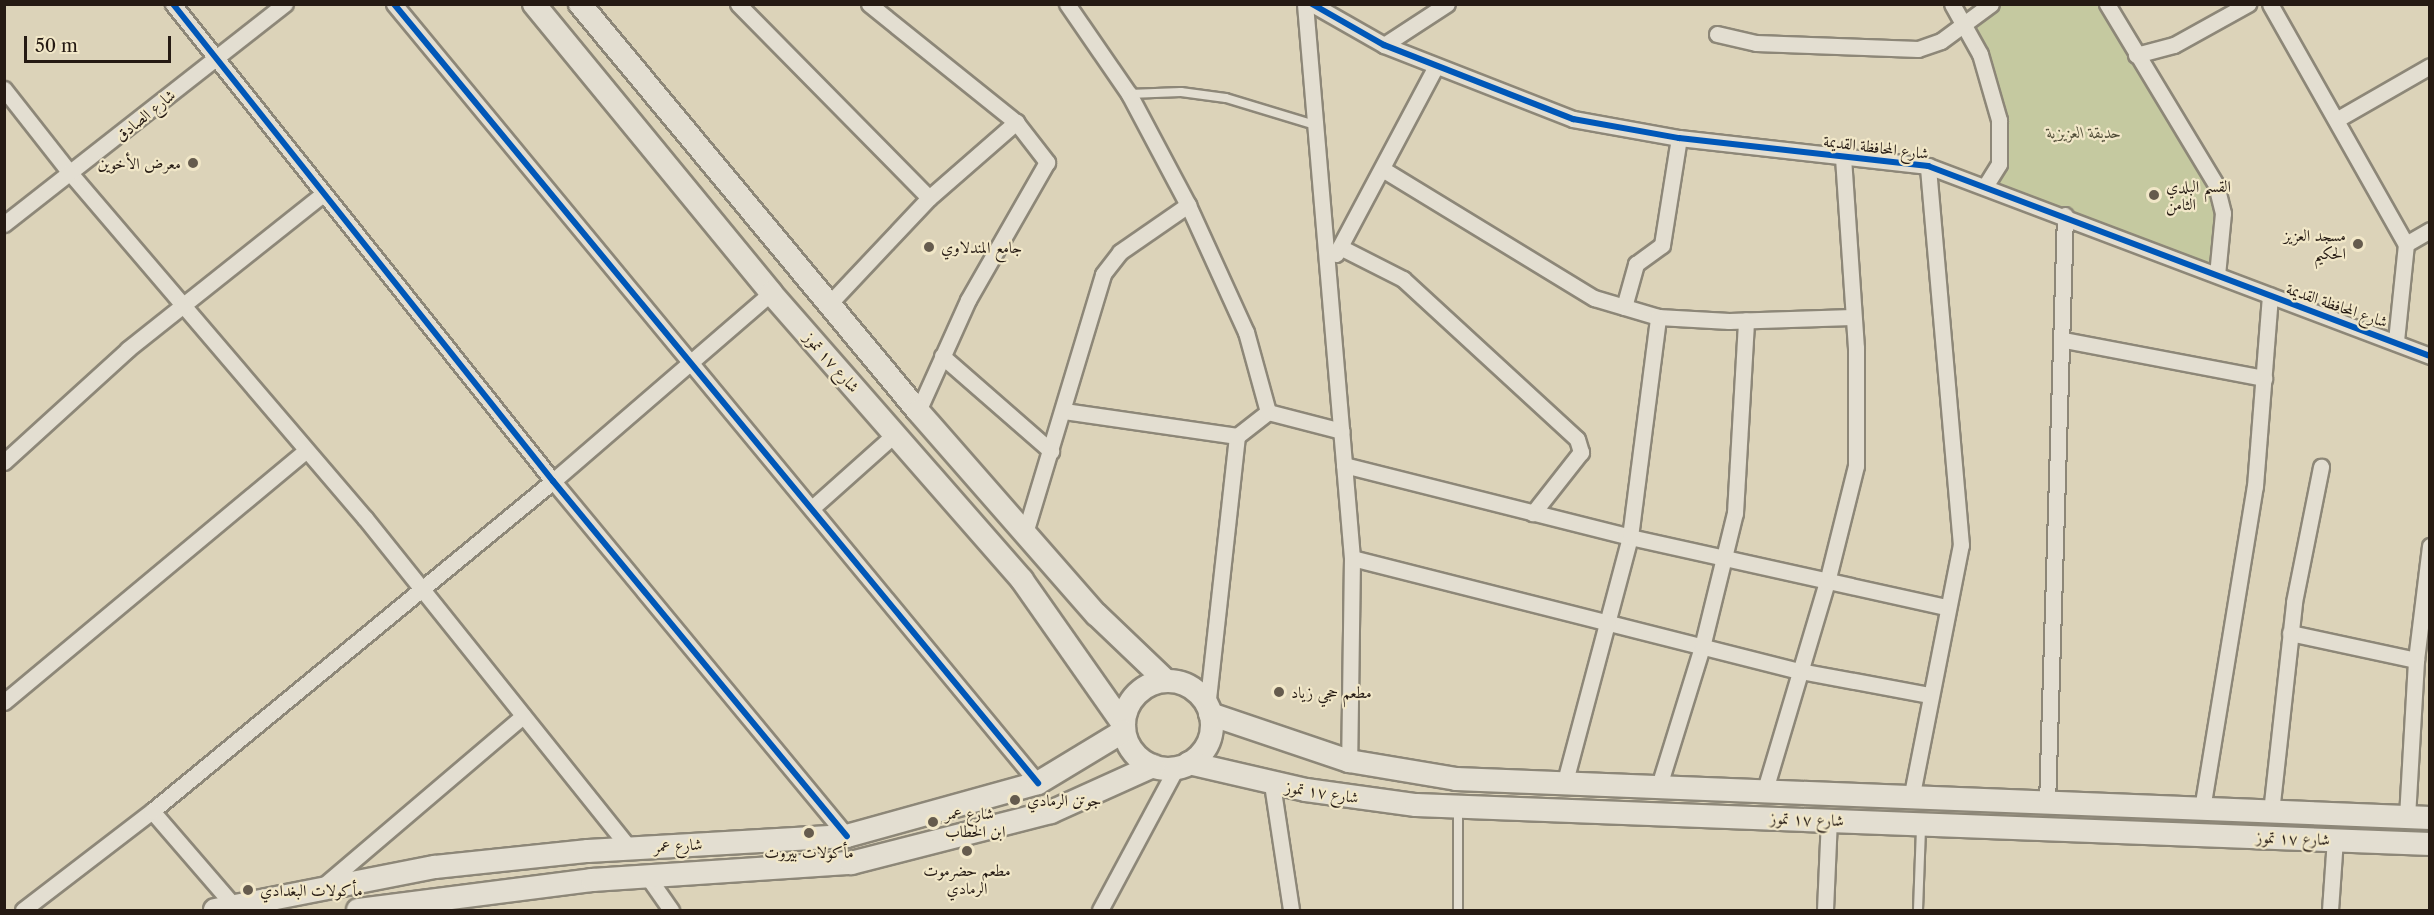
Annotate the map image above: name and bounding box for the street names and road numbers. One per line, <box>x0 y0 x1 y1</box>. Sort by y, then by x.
street label: شارع الصادق <box>111 85 179 145</box>
street label: شارع المحافظة القديمة <box>1822 131 1930 163</box>
street label: شارع المحافظة القديمة <box>2284 279 2390 331</box>
street label: شارع ١٧ تموز <box>801 328 863 396</box>
street label: شارع ١٧ تموز <box>1284 777 1360 807</box>
street label: شارع ١٧ تموز <box>1770 808 1844 830</box>
street label: شارع ١٧ تموز <box>2256 827 2330 849</box>
street label: شارع عمر <box>653 834 703 856</box>

